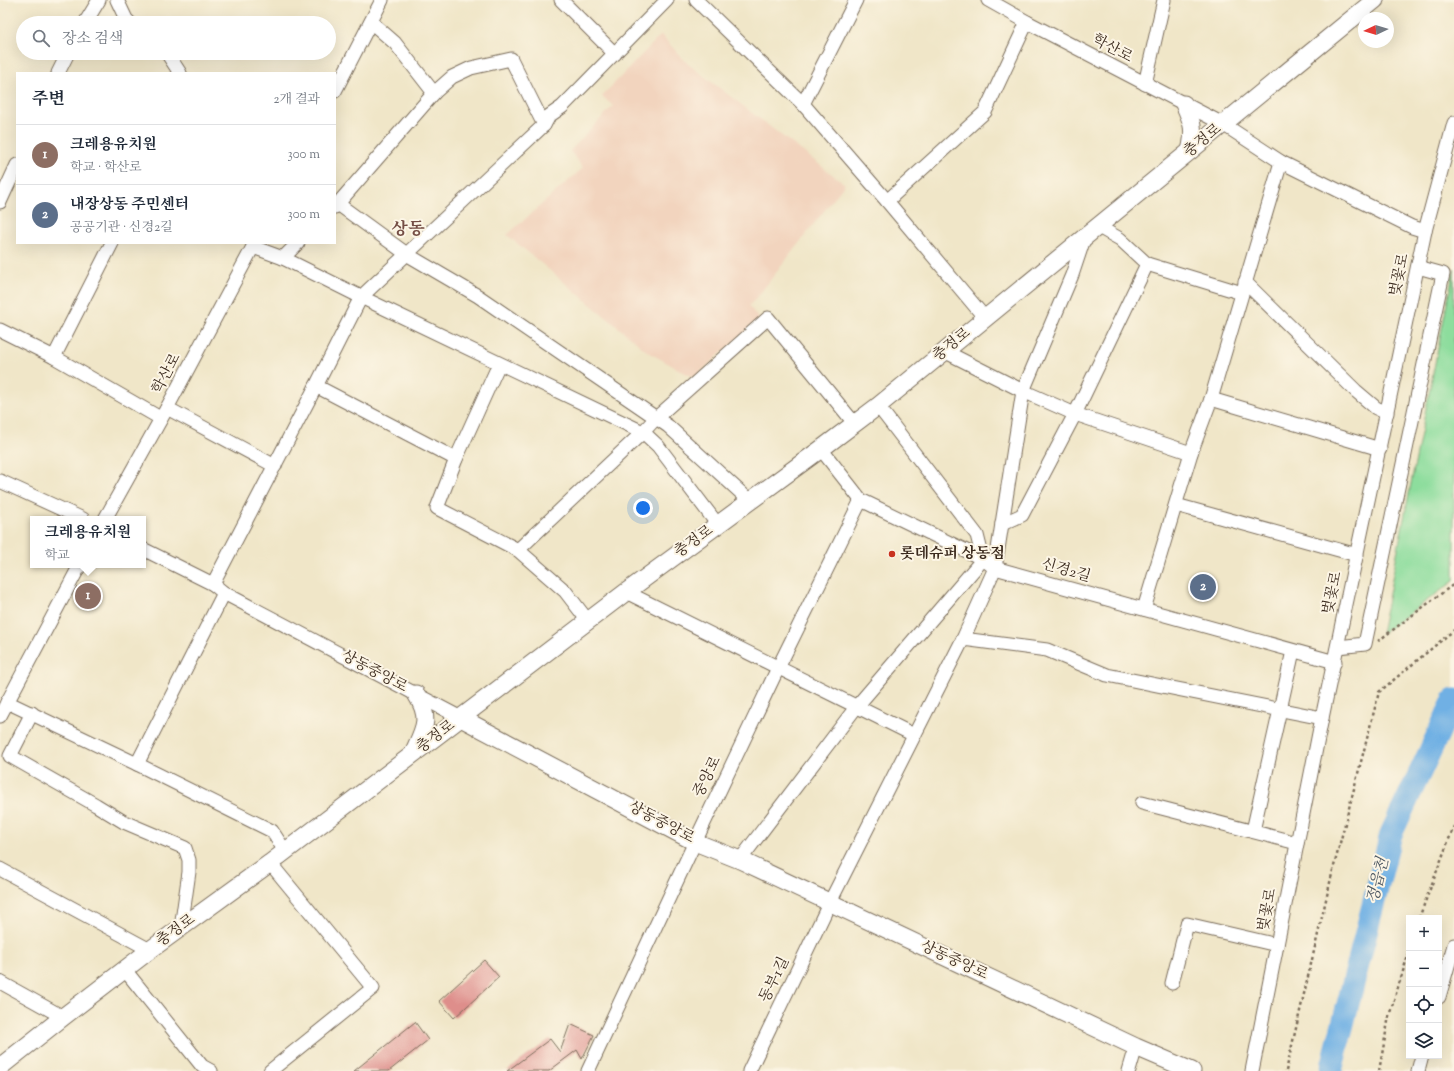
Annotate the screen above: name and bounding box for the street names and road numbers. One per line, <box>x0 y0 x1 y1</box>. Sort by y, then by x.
street label: 학산로 <box>1088 30 1137 69</box>
street label: 충정로 <box>1179 119 1227 163</box>
street label: 벚꽃로 <box>1385 251 1415 298</box>
street label: 충정로 <box>928 323 976 367</box>
street label: 학산로 <box>148 349 187 398</box>
street label: 충정로 <box>670 520 718 563</box>
street label: 신경2길 <box>1039 554 1093 588</box>
street label: 벚꽃로 <box>1318 569 1348 616</box>
street label: 상동중앙로 <box>337 646 411 699</box>
street label: 충정로 <box>412 715 460 758</box>
street label: 중앙로 <box>689 752 727 801</box>
street label: 상동중앙로 <box>624 797 698 850</box>
street label: 벚꽃로 <box>1254 886 1283 933</box>
street label: 충정로 <box>152 909 200 952</box>
street label: 상동중앙로 <box>917 936 992 986</box>
street label: 동부1길 <box>755 954 795 1006</box>

